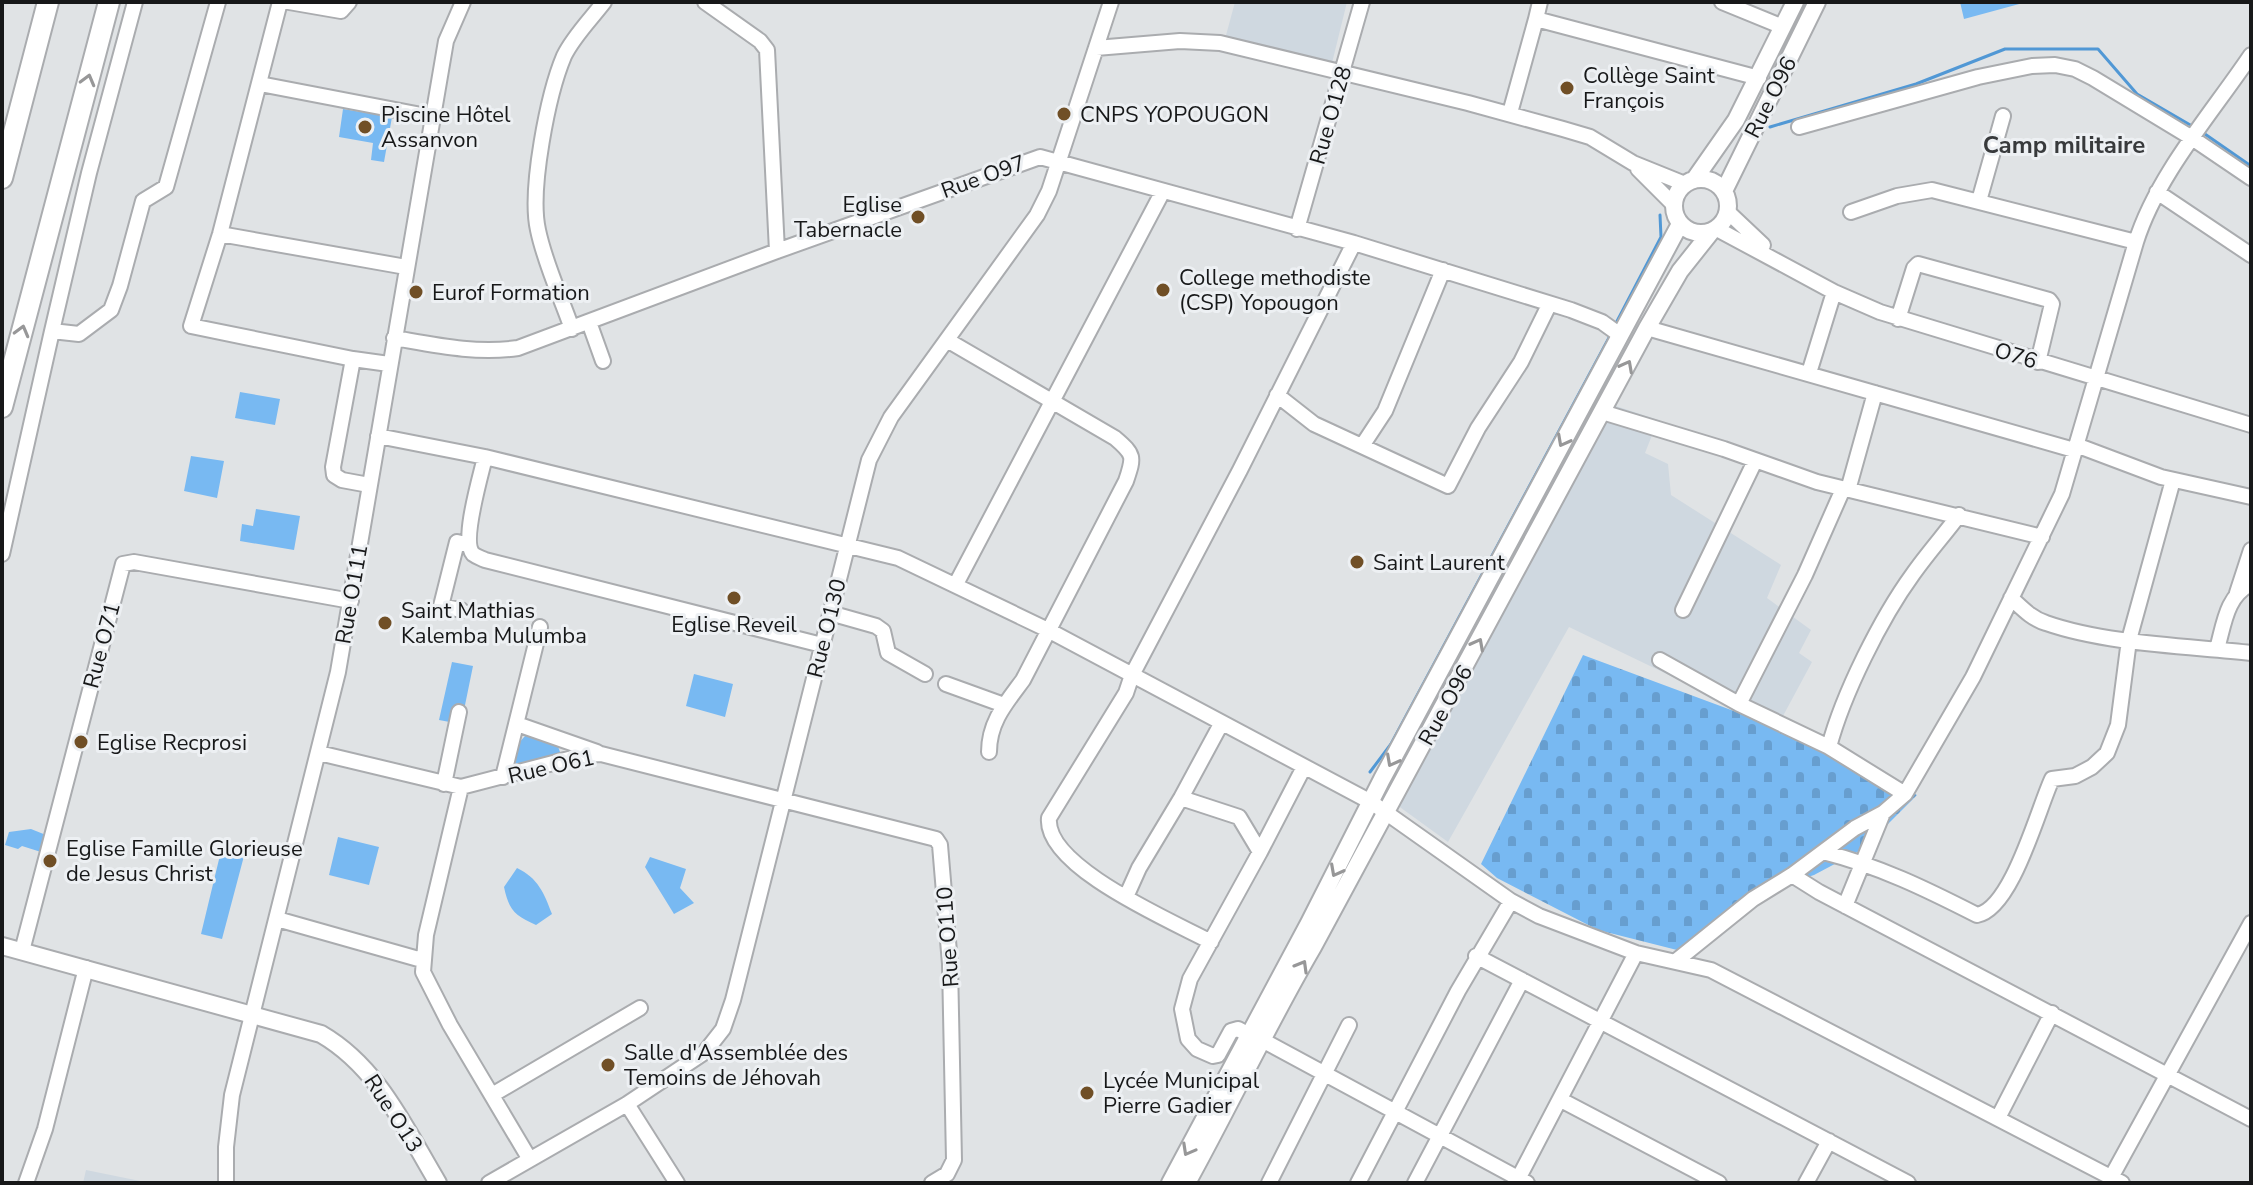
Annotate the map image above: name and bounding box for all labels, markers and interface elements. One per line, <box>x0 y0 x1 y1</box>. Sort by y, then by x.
street label: Rue O96 <box>1738 52 1804 143</box>
place label: Collège Saint François <box>1583 61 1715 116</box>
street label: Rue O128 <box>1303 63 1359 168</box>
one-way arrow <box>79 74 96 88</box>
marker: Collège Saint François <box>1558 79 1576 97</box>
place label: Piscine Hôtel Assanvon <box>381 100 511 155</box>
place label: CNPS YOPOUGON <box>1080 100 1269 130</box>
marker: CNPS YOPOUGON <box>1055 105 1073 123</box>
marker: Piscine Hôtel Assanvon <box>356 118 374 136</box>
district label: Camp militaire <box>1983 129 2145 161</box>
street label: Rue O97 <box>937 148 1030 206</box>
place label: Eglise Tabernacle <box>794 190 902 245</box>
marker: Eglise Tabernacle <box>909 208 927 226</box>
place label: College methodiste (CSP) Yopougon <box>1179 263 1371 318</box>
place label: Eurof Formation <box>432 278 590 308</box>
marker: College methodiste (CSP) Yopougon <box>1154 281 1172 299</box>
marker: Eurof Formation <box>407 283 425 301</box>
one-way arrow <box>13 325 29 339</box>
street label: O76 <box>1991 335 2041 377</box>
one-way arrow <box>1617 360 1633 375</box>
one-way arrow <box>1558 432 1573 447</box>
street label: Rue O111 <box>328 542 376 646</box>
place label: Saint Laurent <box>1373 548 1505 578</box>
marker: Saint Laurent <box>1348 553 1366 571</box>
street label: Rue O130 <box>800 576 854 681</box>
marker: Eglise Reveil <box>725 589 743 607</box>
place label: Saint Mathias Kalemba Mulumba <box>401 596 587 651</box>
street label: Rue O71 <box>76 599 128 691</box>
place label: Eglise Reveil <box>671 610 797 640</box>
marker: Saint Mathias Kalemba Mulumba <box>376 614 394 632</box>
one-way arrow <box>1468 638 1483 653</box>
street label: Rue O96 <box>1411 660 1480 751</box>
place label: Eglise Recprosi <box>97 728 247 758</box>
marker: Eglise Recprosi <box>72 733 90 751</box>
street label: Rue O61 <box>505 742 597 791</box>
one-way arrow <box>1386 752 1402 766</box>
place label: Eglise Famille Glorieuse de Jesus Christ <box>66 834 303 889</box>
marker: Eglise Famille Glorieuse de Jesus Christ <box>41 852 59 870</box>
one-way arrow <box>1330 863 1345 877</box>
street label: Rue O110 <box>930 886 966 988</box>
one-way arrow <box>1292 960 1308 975</box>
place label: Salle d'Assemblée des Temoins de Jéhovah <box>624 1038 848 1093</box>
marker: Salle d'Assemblée des Temoins de Jéhovah <box>599 1056 617 1074</box>
place label: Lycée Municipal Pierre Gadier <box>1103 1066 1260 1121</box>
street label: Rue O13 <box>357 1069 430 1158</box>
marker: Lycée Municipal Pierre Gadier <box>1078 1084 1096 1102</box>
one-way arrow <box>1182 1142 1197 1156</box>

